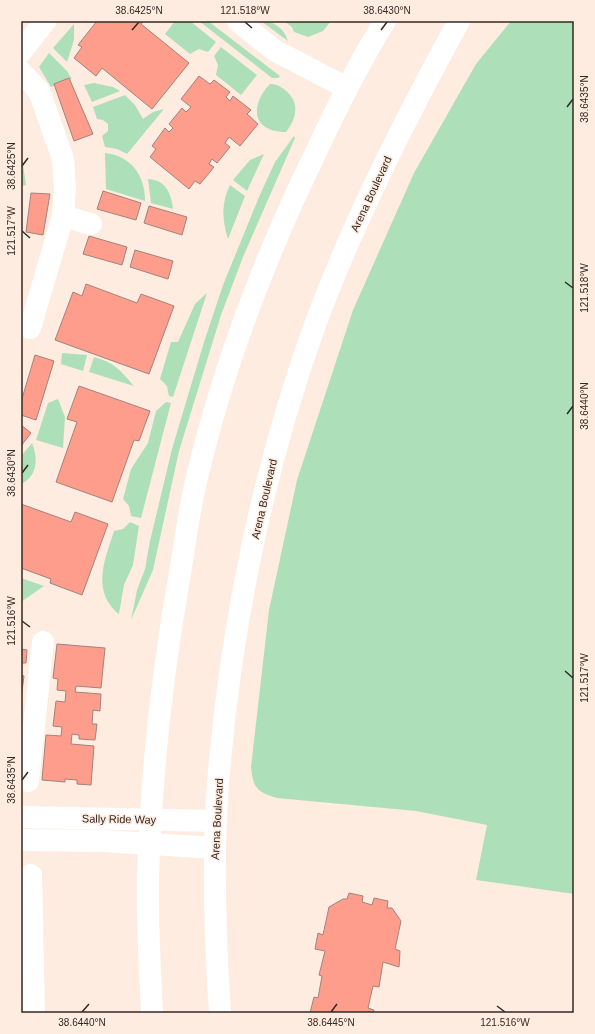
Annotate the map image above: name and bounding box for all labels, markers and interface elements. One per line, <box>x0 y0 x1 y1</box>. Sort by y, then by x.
text: 38.6425°N <box>115 5 163 16</box>
text: 121.518°W <box>220 5 270 16</box>
text: 38.6430°N <box>363 5 411 16</box>
text: 38.6435°N <box>579 75 590 123</box>
text: 38.6425°N <box>6 142 17 190</box>
street label: Arena Boulevard <box>348 154 394 234</box>
text: 121.517°W <box>6 206 17 256</box>
text: 121.518°W <box>579 263 590 313</box>
text: 38.6440°N <box>579 382 590 430</box>
text: 38.6430°N <box>6 449 17 497</box>
street label: Arena Boulevard <box>249 458 279 540</box>
text: 121.516°W <box>6 596 17 646</box>
text: 121.517°W <box>579 653 590 703</box>
text: 38.6435°N <box>6 756 17 804</box>
street label: Arena Boulevard <box>209 778 225 860</box>
street label: Sally Ride Way <box>82 812 157 826</box>
text: 38.6440°N <box>58 1017 106 1028</box>
text: 38.6445°N <box>307 1017 355 1028</box>
text: 121.516°W <box>480 1017 530 1028</box>

